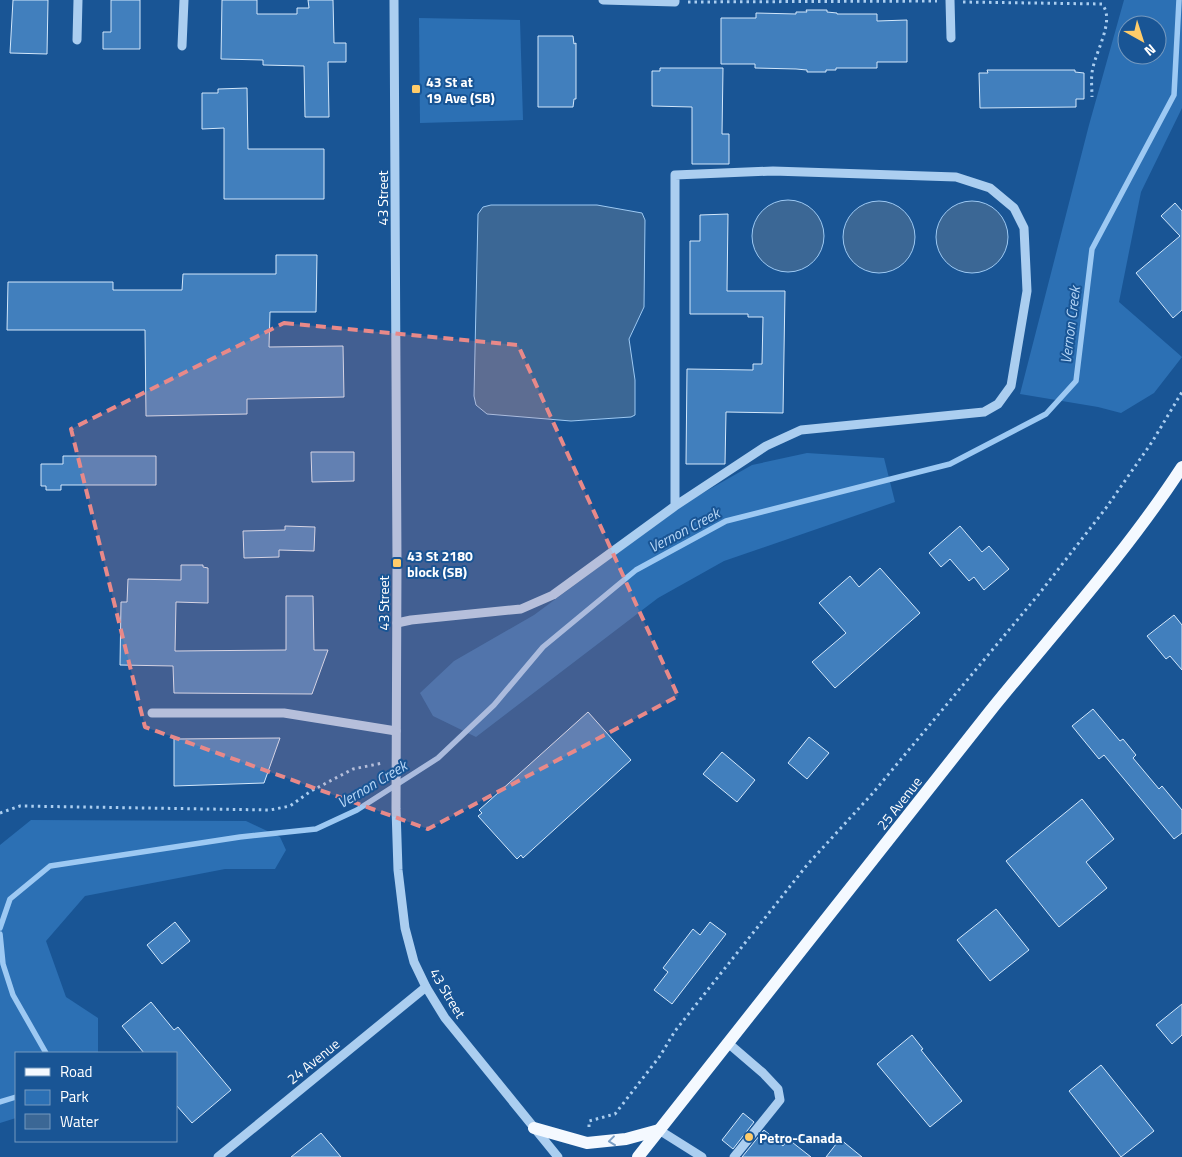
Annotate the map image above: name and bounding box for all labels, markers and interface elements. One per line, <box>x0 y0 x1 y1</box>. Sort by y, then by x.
north arrow <box>1117 15 1167 65</box>
text: N <box>1140 39 1161 62</box>
place label: 43 St at 19 Ave (SB) <box>426 71 495 108</box>
marker: 43 St at 19 Ave (SB) <box>410 83 422 95</box>
street label: 43 Street <box>372 170 393 225</box>
water label: Vernon Creek <box>1054 283 1086 365</box>
water label: Vernon Creek <box>644 501 726 558</box>
place label: 43 St 2180 block (SB) <box>407 545 473 582</box>
marker: 43 St 2180 block (SB) <box>391 557 403 569</box>
street label: 43 Street <box>373 575 394 630</box>
water label: Vernon Creek <box>333 753 413 814</box>
street label: 25 Avenue <box>871 772 927 834</box>
street label: 43 Street <box>425 964 471 1022</box>
street label: 24 Avenue <box>282 1033 344 1089</box>
legend <box>15 1052 178 1142</box>
text: Road <box>60 1060 92 1083</box>
text: Park <box>60 1085 89 1108</box>
text: Water <box>60 1110 99 1133</box>
place label: Petro-Canada <box>759 1127 842 1148</box>
marker: Petro-Canada <box>743 1131 755 1143</box>
one-way arrow <box>607 1135 615 1146</box>

